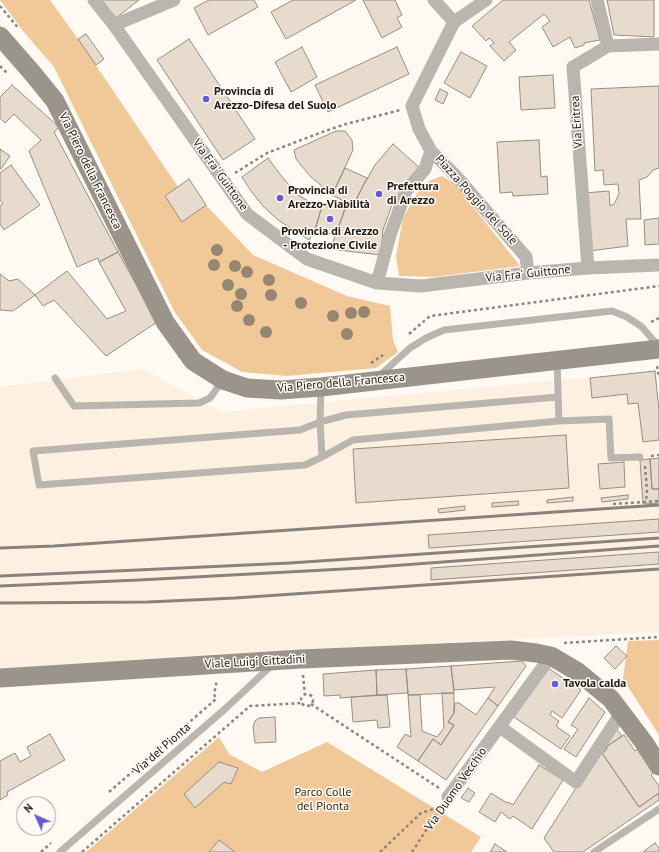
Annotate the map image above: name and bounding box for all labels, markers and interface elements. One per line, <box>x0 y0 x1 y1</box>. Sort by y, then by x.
place label: Provincia di Arezzo-Difesa del Suolo <box>214 85 336 113</box>
marker: Provincia di Arezzo-Difesa del Suolo <box>201 94 211 104</box>
street label: Via Eritrea <box>568 95 586 149</box>
street label: Via Piero della Francesca <box>55 110 125 232</box>
street label: Via Fra' Guittone <box>189 136 251 214</box>
street label: Piazza Poggio del Sole <box>432 152 520 248</box>
place label: Prefettura di Arezzo <box>387 180 439 208</box>
place label: Provincia di Arezzo-Viabilità <box>288 184 370 212</box>
marker: Prefettura di Arezzo <box>374 189 384 199</box>
marker: Provincia di Arezzo-Viabilità <box>275 193 285 203</box>
marker: Provincia di Arezzo - Protezione Civile <box>325 214 335 224</box>
place label: Provincia di Arezzo - Protezione Civile <box>281 225 379 253</box>
street label: Via Fra' Guittone <box>485 262 571 286</box>
street label: Via Piero della Francesca <box>277 370 405 396</box>
street label: Viale Luigi Cittadini <box>204 652 306 672</box>
place label: Tavola calda <box>563 677 626 691</box>
marker: Tavola calda <box>550 679 560 689</box>
street label: Via del Pionta <box>130 720 194 778</box>
street label: Via Duomo Vecchio <box>422 745 490 833</box>
park label: Parco Colle del Pionta <box>294 786 352 814</box>
north arrow <box>16 796 56 836</box>
text: N <box>21 801 36 816</box>

